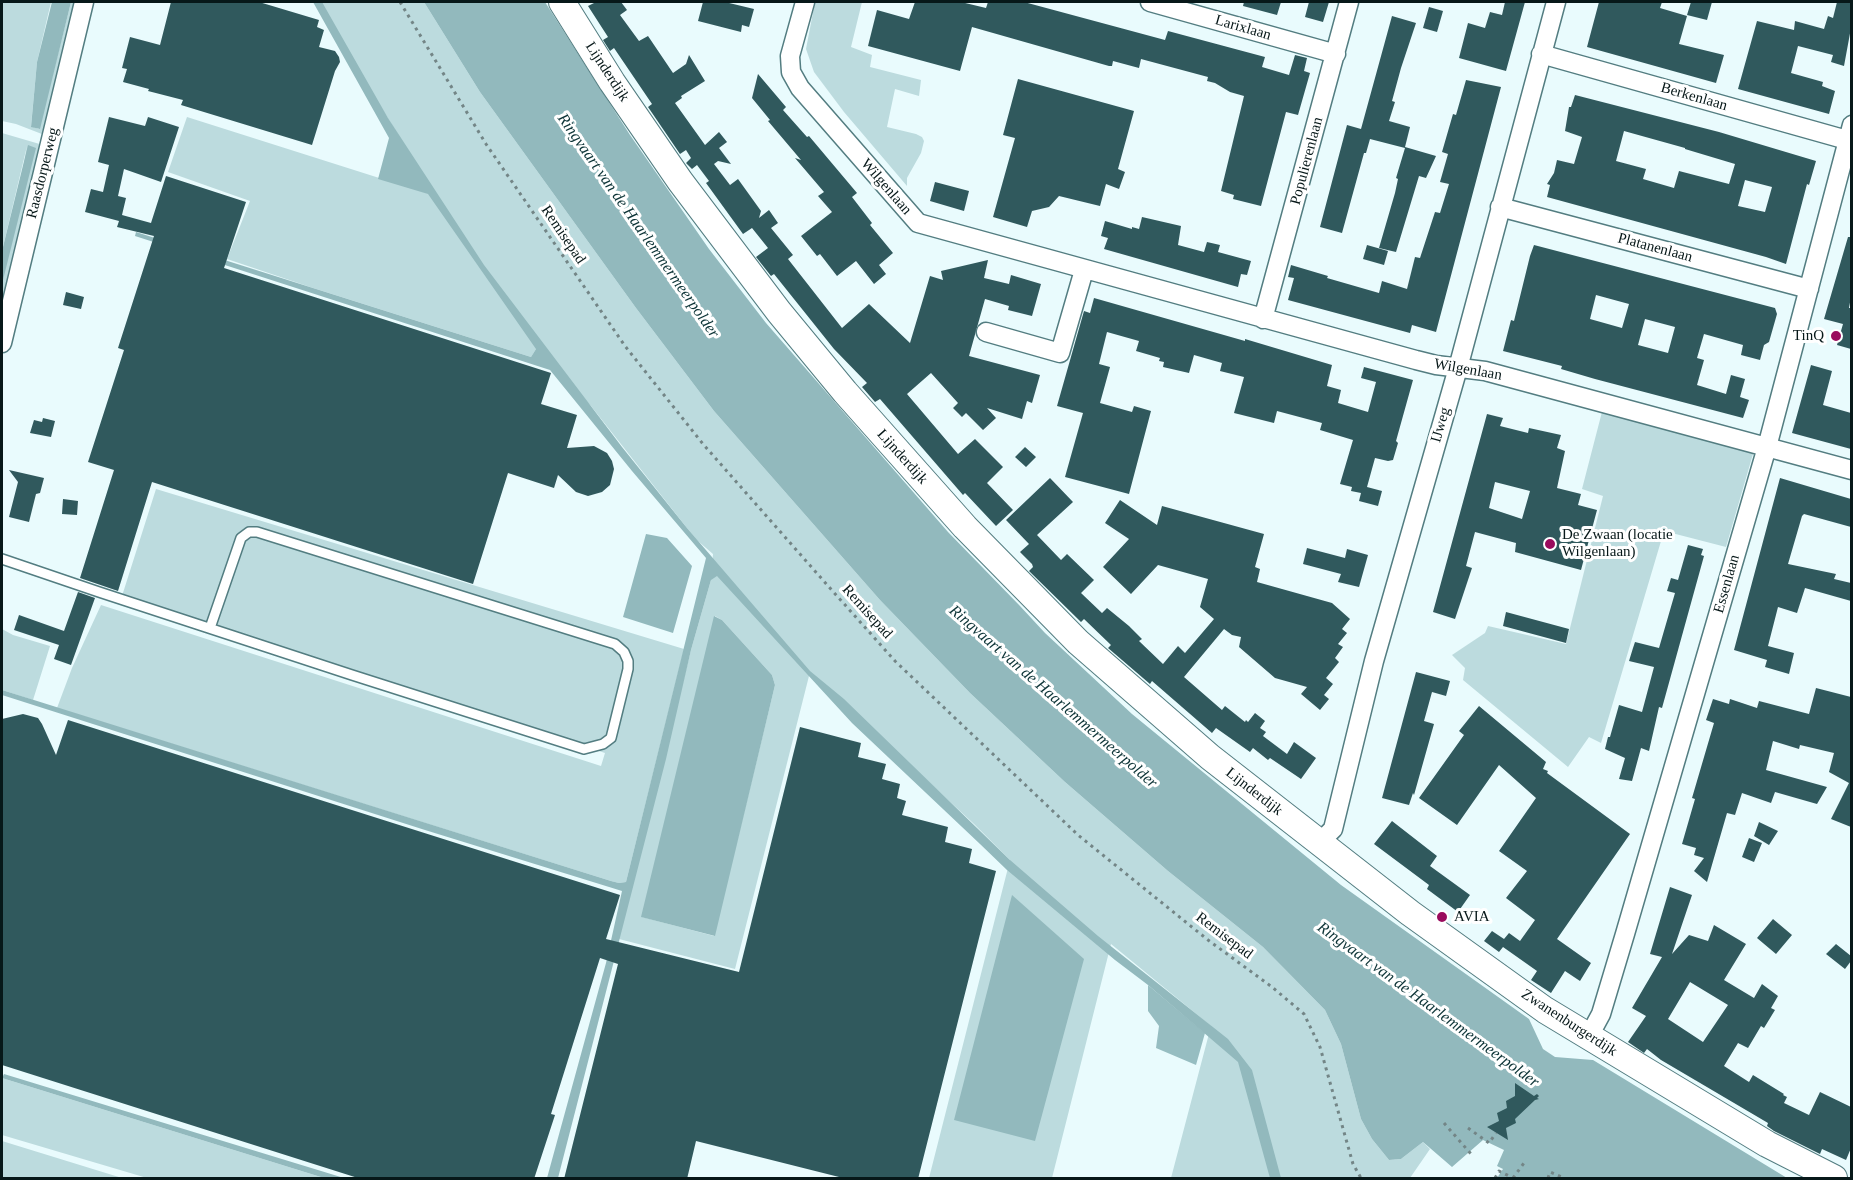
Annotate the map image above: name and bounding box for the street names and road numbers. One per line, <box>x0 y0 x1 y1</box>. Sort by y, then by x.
street label: Larixlaan <box>1213 11 1273 45</box>
street label: Lijnderdijk <box>581 39 633 105</box>
street label: Berkenlaan <box>1659 79 1729 115</box>
street label: Populierenlaan <box>1287 115 1327 207</box>
street label: Raasdorperweg <box>23 126 63 220</box>
street label: Wilgenlaan <box>857 155 915 219</box>
street label: Remisepad <box>537 202 589 268</box>
street label: Platanenlaan <box>1616 229 1694 267</box>
street label: Wilgenlaan <box>1433 355 1503 385</box>
street label: IJweg <box>1427 405 1455 445</box>
street label: Lijnderdijk <box>873 426 931 488</box>
street label: Essenlaan <box>1710 553 1744 615</box>
street label: Remisepad <box>838 581 896 643</box>
street label: Lijnderdijk <box>1222 764 1286 820</box>
street label: Remisepad <box>1192 909 1256 963</box>
street label: Zwanenburgerdijk <box>1518 985 1620 1061</box>

